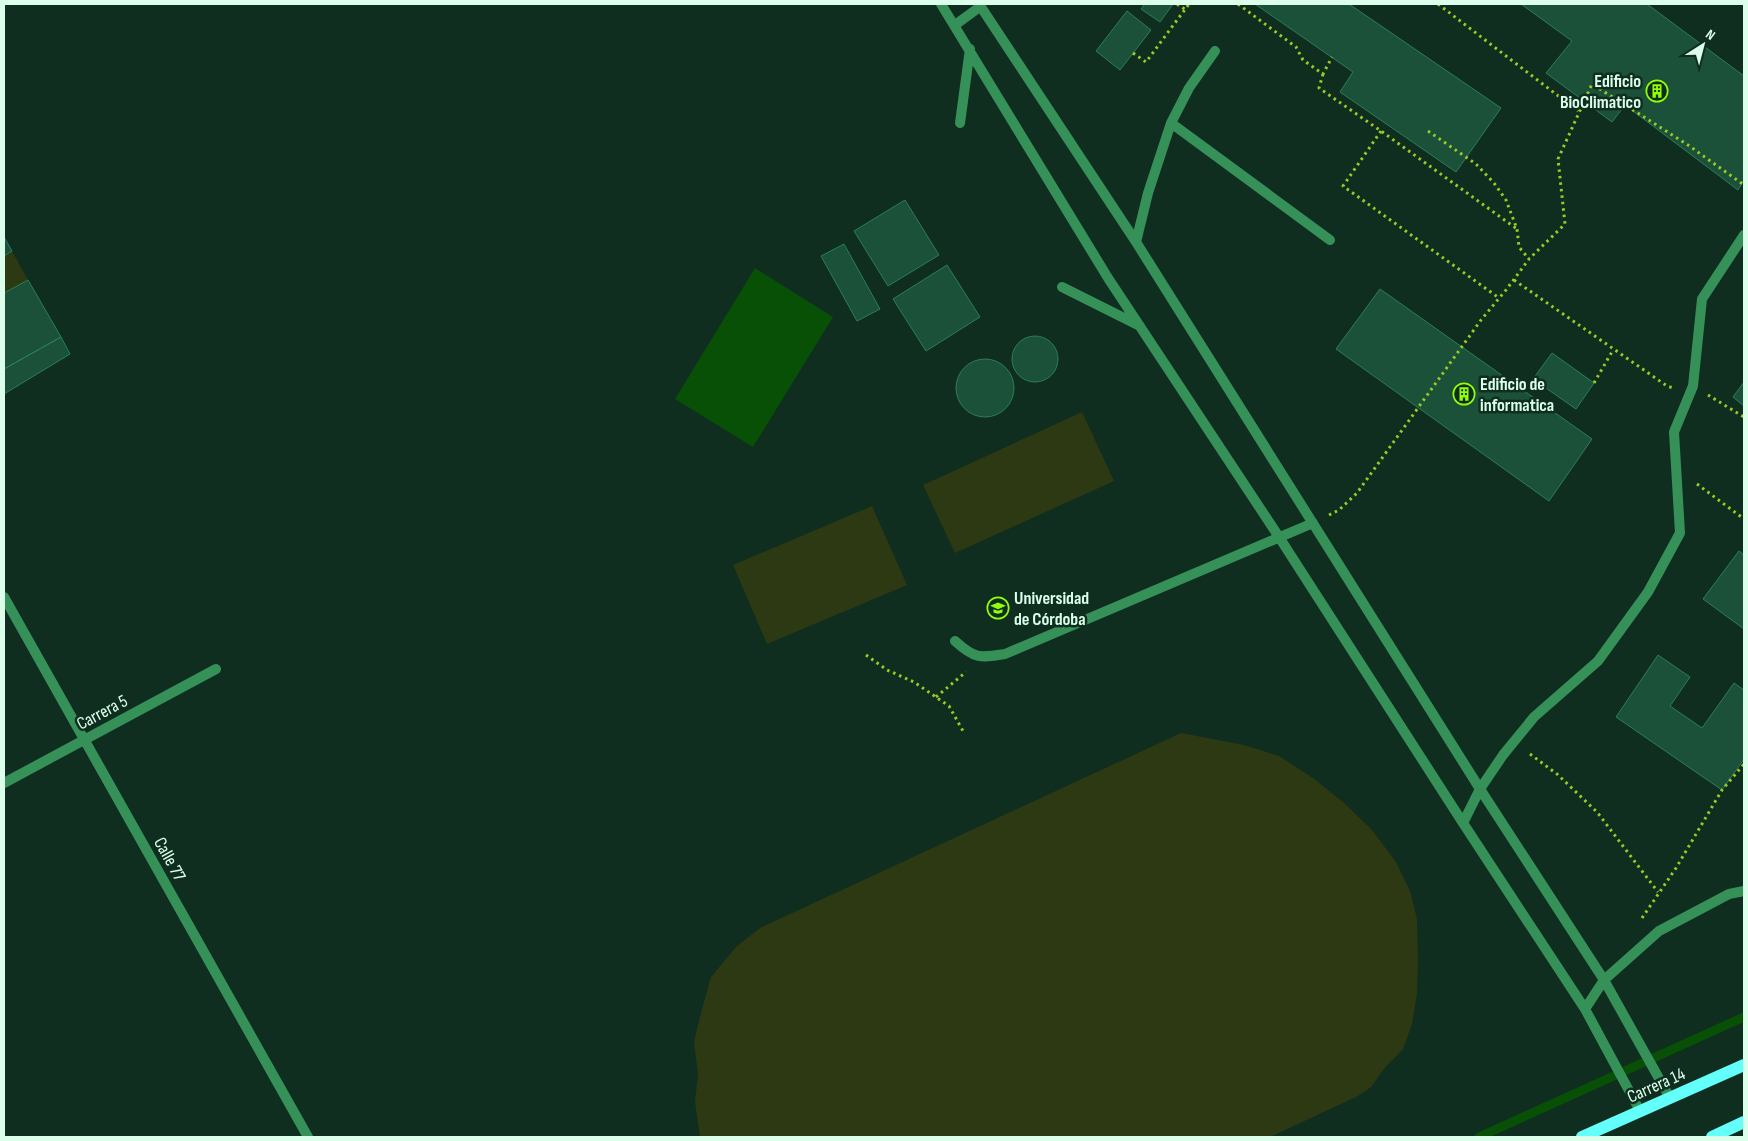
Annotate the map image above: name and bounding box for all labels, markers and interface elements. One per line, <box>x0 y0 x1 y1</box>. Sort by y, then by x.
north arrow <box>1678 20 1728 70</box>
text: N <box>1702 26 1718 44</box>
place label: Edificio BioClimatico <box>1560 71 1641 113</box>
building icon: Edificio BioClimatico <box>1645 79 1669 103</box>
place label: Edificio de informatica <box>1480 374 1554 416</box>
building icon: Edificio de informatica <box>1452 382 1476 406</box>
place label: Universidad de Córdoba <box>1014 588 1089 630</box>
school or university icon: Universidad de Córdoba <box>986 596 1010 620</box>
street label: Carrera 5 <box>73 690 131 735</box>
street label: Calle 77 <box>149 834 190 885</box>
street label: Carrera 14 <box>1624 1063 1689 1107</box>

